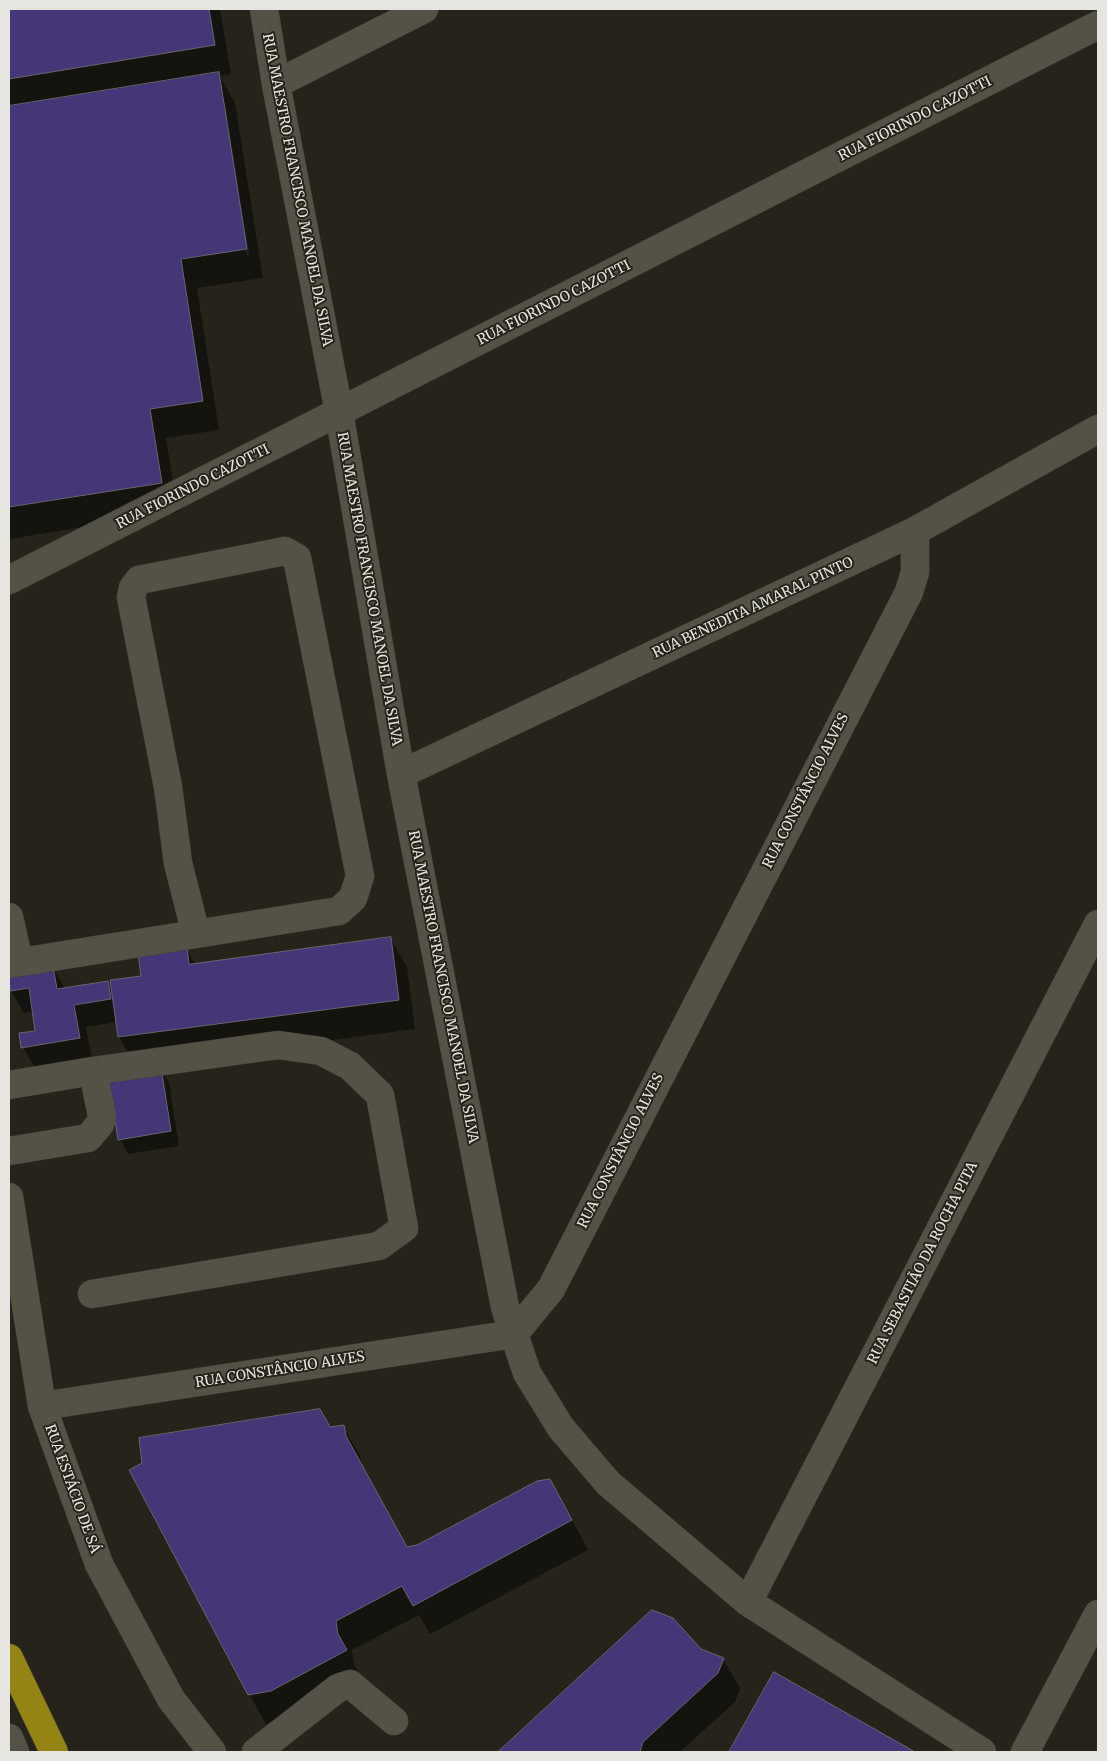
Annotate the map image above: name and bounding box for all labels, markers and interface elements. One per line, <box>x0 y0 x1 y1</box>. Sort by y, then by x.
street label: RUA MAESTRO FRANCISCO MANOEL DA SILVA <box>258 32 336 348</box>
street label: RUA FIORINDO CAZOTTI <box>836 73 994 165</box>
street label: RUA FIORINDO CAZOTTI <box>475 257 633 349</box>
street label: RUA MAESTRO FRANCISCO MANOEL DA SILVA <box>333 431 405 747</box>
street label: RUA FIORINDO CAZOTTI <box>114 441 272 533</box>
street label: RUA BENEDITA AMARAL PINTO <box>650 554 856 662</box>
street label: RUA CONSTÂNCIO ALVES <box>760 711 852 871</box>
street label: RUA MAESTRO FRANCISCO MANOEL DA SILVA <box>404 829 482 1145</box>
street label: RUA CONSTÂNCIO ALVES <box>575 1071 667 1231</box>
street label: RUA SEBASTIÃO DA ROCHA PITA <box>865 1159 981 1367</box>
street label: RUA CONSTÂNCIO ALVES <box>194 1348 366 1392</box>
street label: RUA ESTÁCIO DE SÁ <box>41 1422 103 1556</box>

